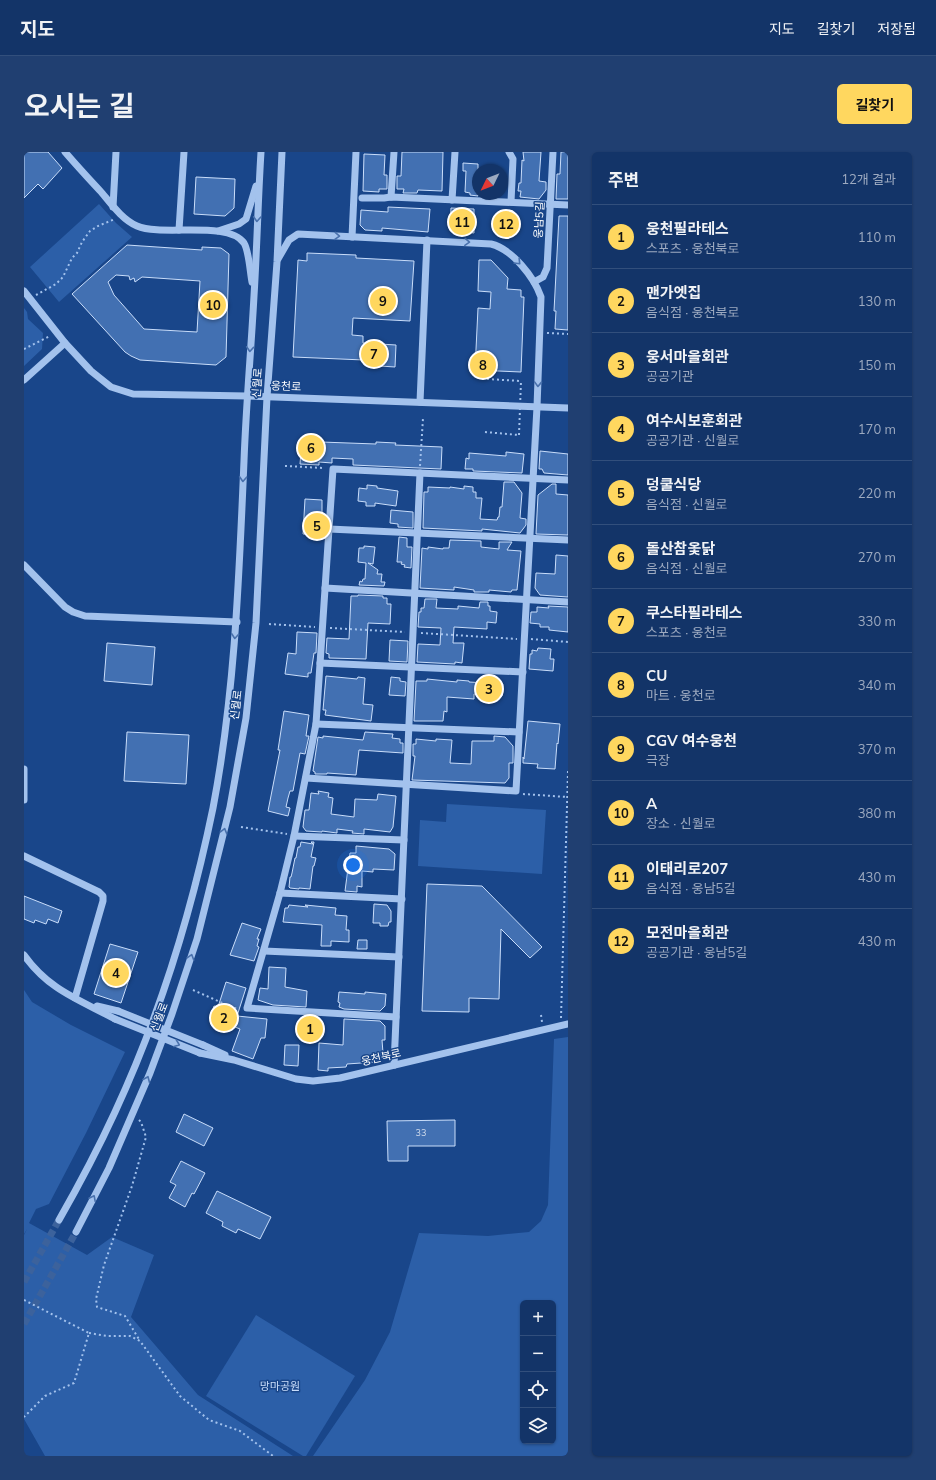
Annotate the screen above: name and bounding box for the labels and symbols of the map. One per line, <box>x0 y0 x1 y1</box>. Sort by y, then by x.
north arrow <box>472 164 508 200</box>
street label: 웅남5길 <box>531 201 547 239</box>
pin: 11 <box>449 207 475 237</box>
pin: 12 <box>493 209 519 239</box>
one-way arrow <box>253 216 262 222</box>
one-way arrow <box>334 232 340 240</box>
one-way arrow <box>464 238 470 247</box>
one-way arrow <box>513 257 521 265</box>
pin: 9 <box>370 286 396 316</box>
pin: 10 <box>200 290 226 320</box>
pin: 7 <box>361 339 387 369</box>
one-way arrow <box>246 346 255 352</box>
pin: 8 <box>470 350 496 380</box>
street label: 신월로 <box>249 367 265 399</box>
street label: 웅천로 <box>271 378 301 394</box>
one-way arrow <box>534 381 542 387</box>
pin: 6 <box>298 433 324 463</box>
one-way arrow <box>239 475 248 482</box>
pin: 5 <box>304 511 330 541</box>
one-way arrow <box>231 633 240 639</box>
pin: 3 <box>476 674 502 704</box>
street label: 신월로 <box>227 689 245 721</box>
one-way arrow <box>219 828 228 835</box>
your location <box>343 855 363 875</box>
one-way arrow <box>186 954 195 961</box>
pin: 4 <box>103 958 129 988</box>
street label: 신월로 <box>147 1000 171 1034</box>
pin: 2 <box>211 1003 237 1033</box>
pin: 1 <box>297 1014 323 1044</box>
one-way arrow <box>174 1039 181 1047</box>
street label: 웅천북로 <box>360 1046 402 1068</box>
one-way arrow <box>142 1076 150 1084</box>
house number: 33 <box>416 1127 426 1138</box>
one-way arrow <box>89 1195 96 1202</box>
park label: 망마공원 <box>260 1379 300 1393</box>

